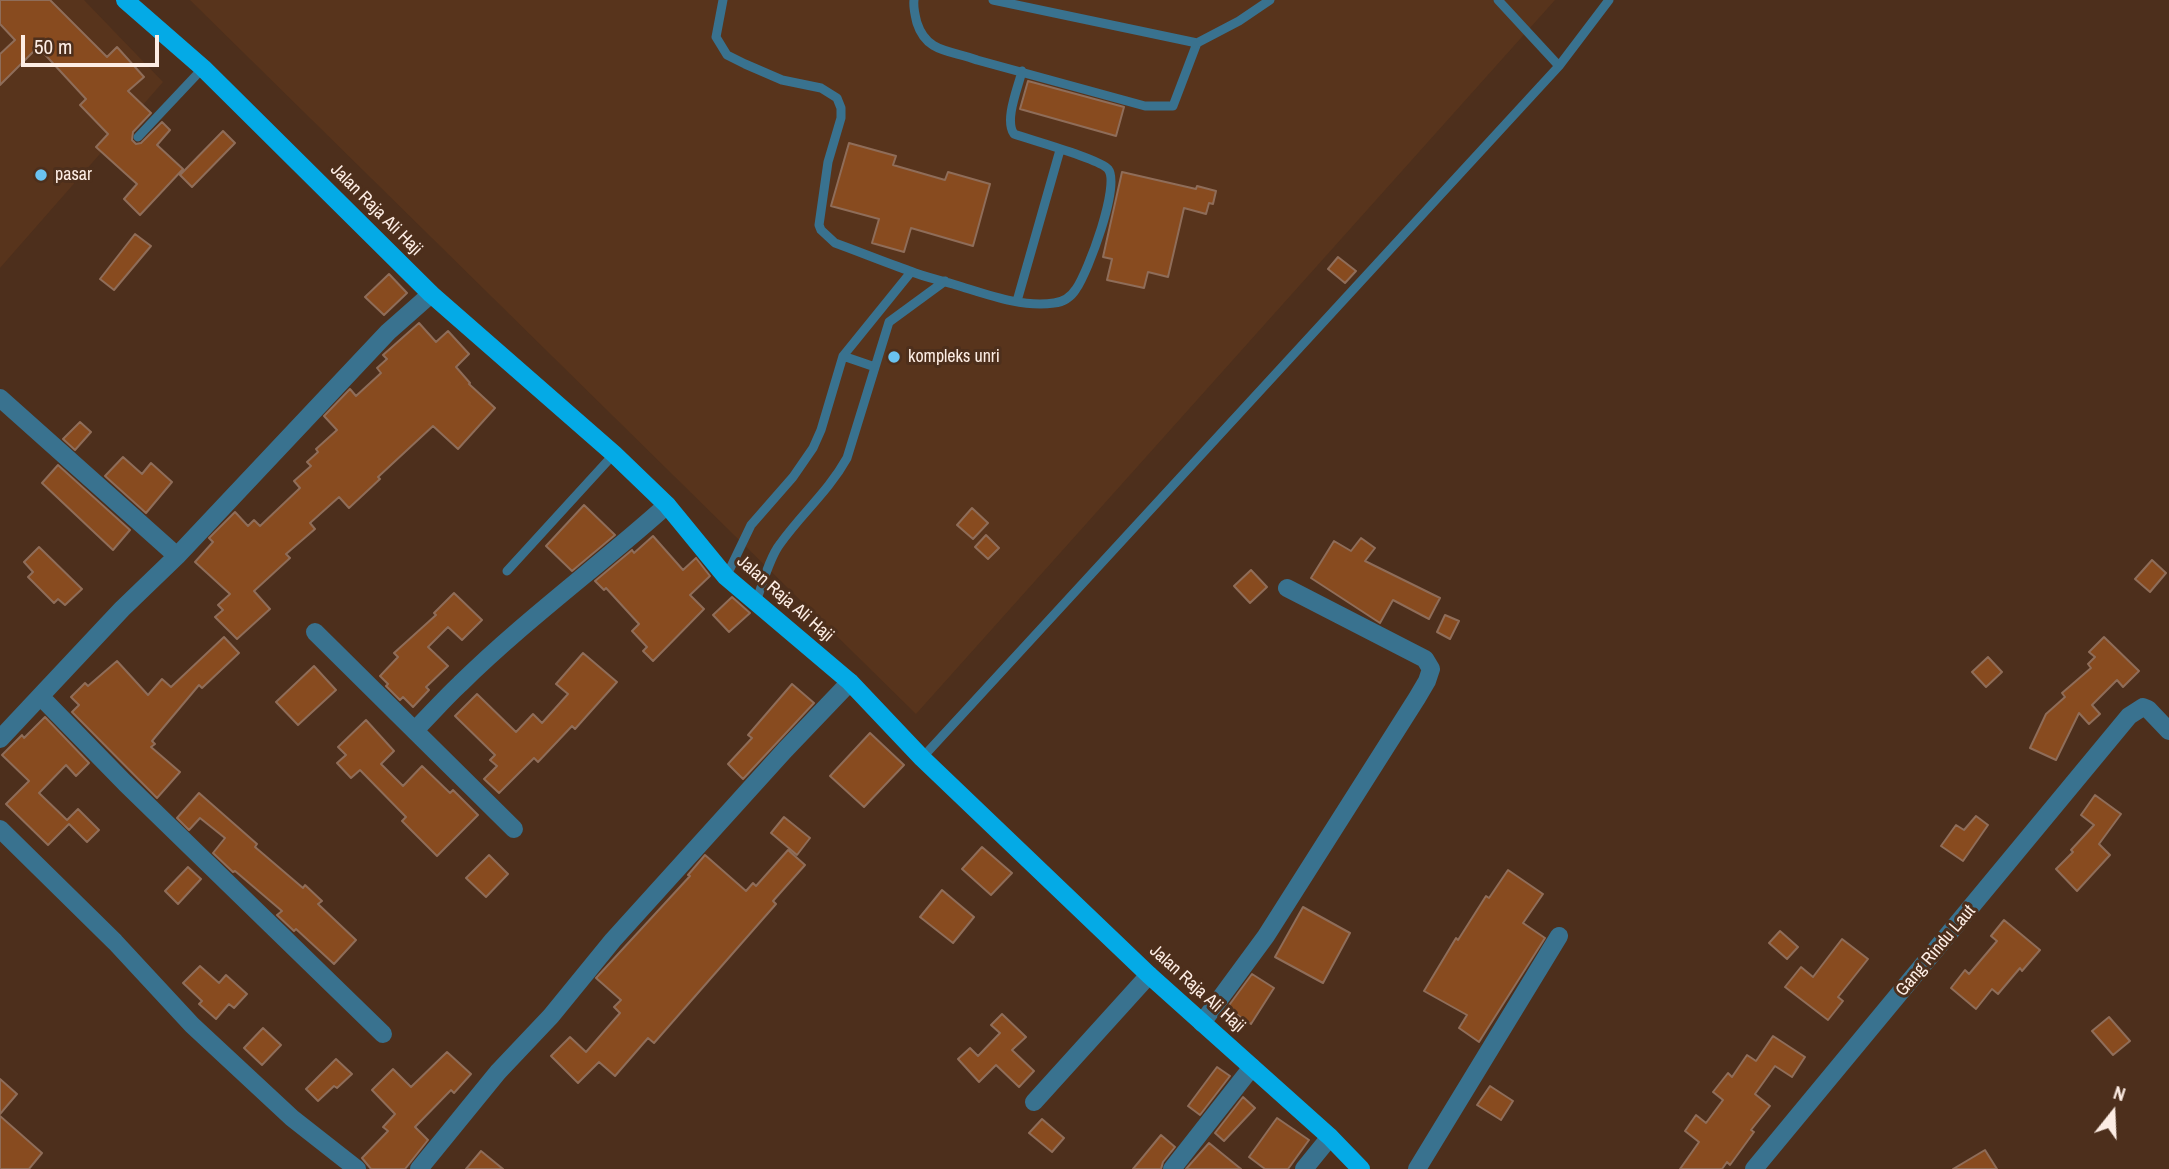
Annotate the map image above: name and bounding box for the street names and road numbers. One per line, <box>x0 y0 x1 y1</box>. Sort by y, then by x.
street label: Jalan Raja Ali Haji <box>325 159 427 261</box>
street label: Jalan Raja Ali Haji <box>732 551 838 647</box>
street label: Gang Rindu Laut <box>1892 901 1980 1001</box>
street label: Jalan Raja Ali Haji <box>1145 940 1249 1038</box>

